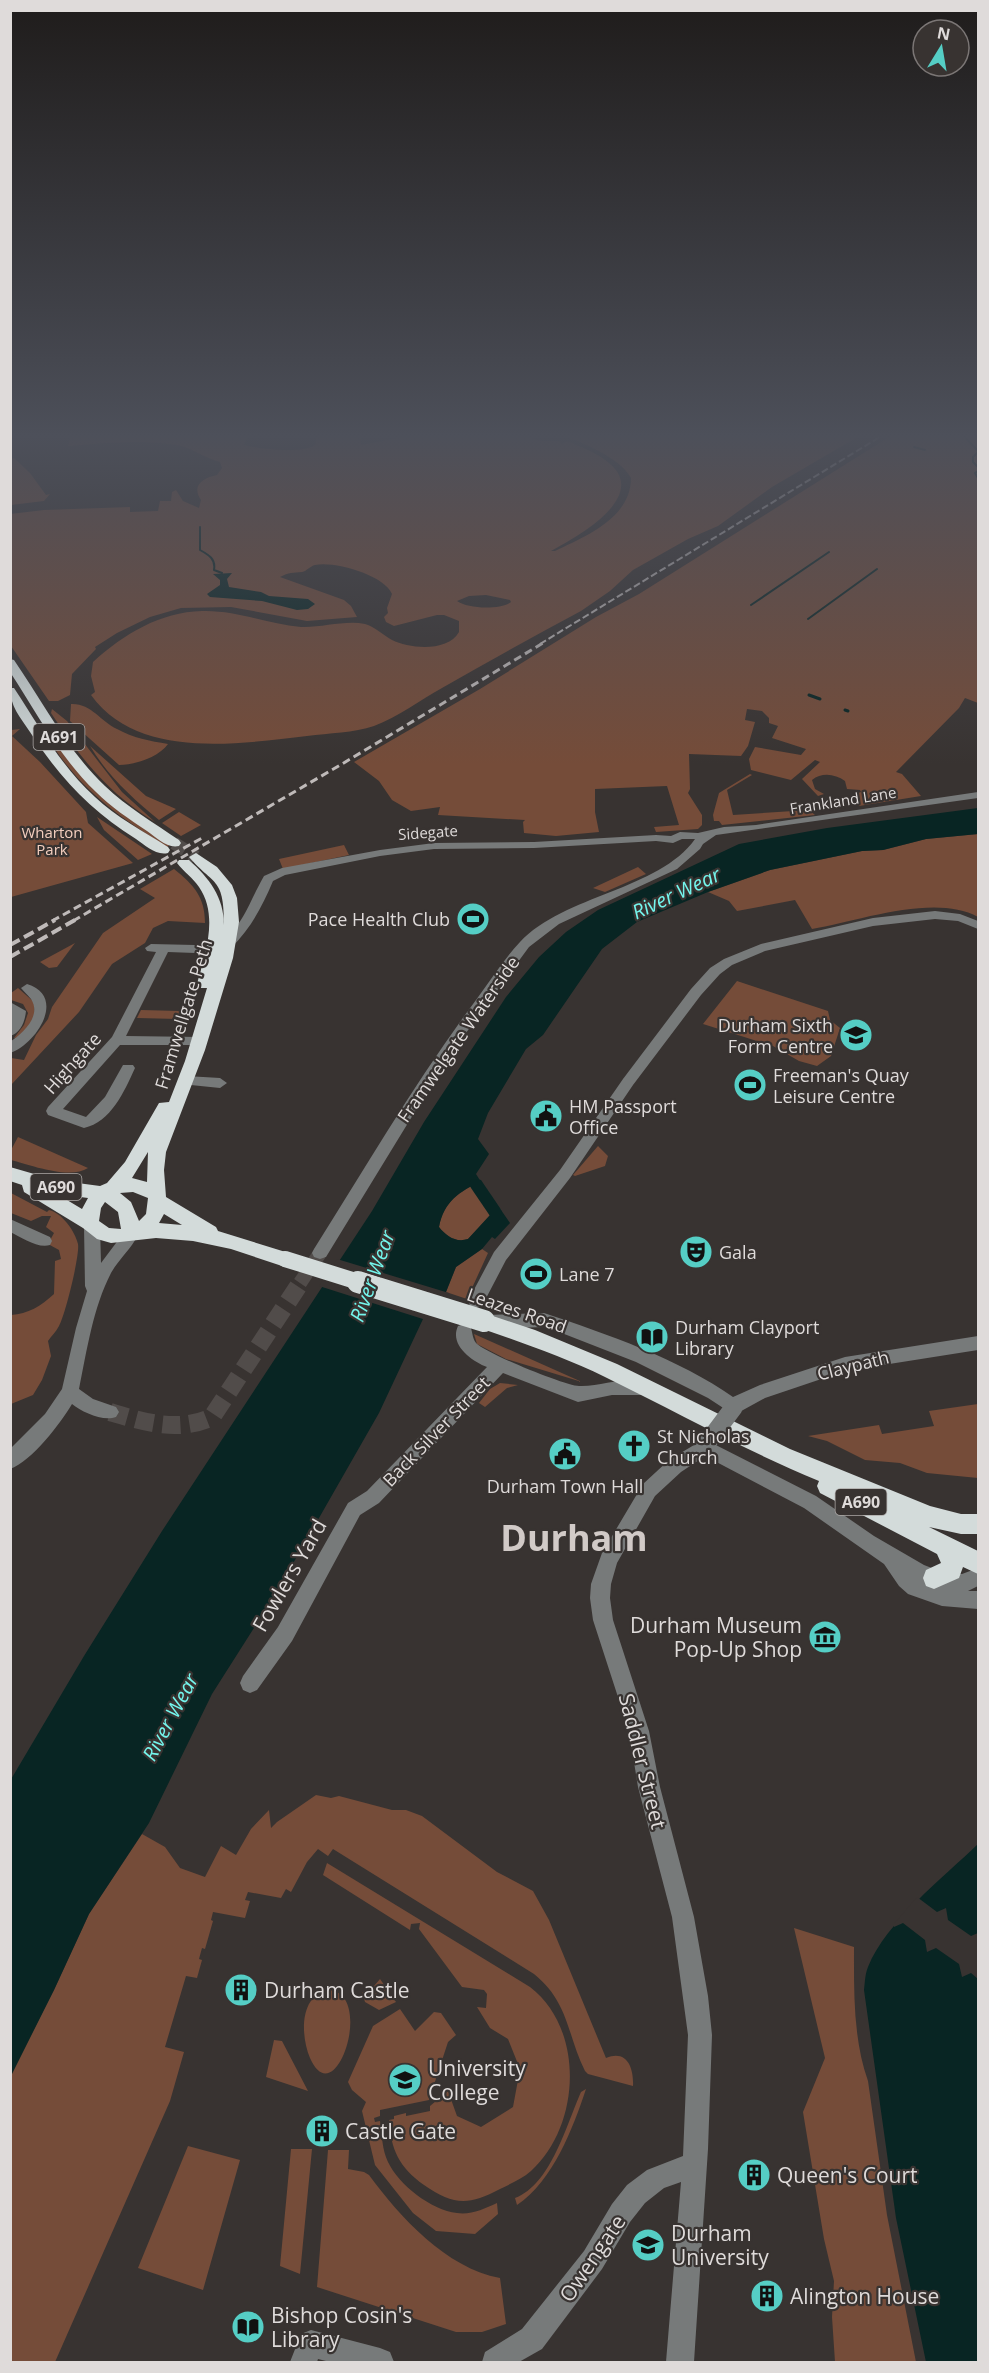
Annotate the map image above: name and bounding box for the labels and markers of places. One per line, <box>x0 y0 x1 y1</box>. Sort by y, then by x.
sports icon: Pace Health Club <box>455 901 491 937</box>
place label: Pace Health Club <box>308 907 450 931</box>
place label: Durham Sixth Form Centre <box>718 1013 833 1058</box>
school or university icon: Durham Sixth Form Centre <box>838 1017 874 1053</box>
place label: Freeman's Quay Leisure Centre <box>773 1063 910 1108</box>
sports icon: Freeman's Quay Leisure Centre <box>732 1067 768 1103</box>
place label: HM Passport Office <box>569 1094 677 1139</box>
public building icon: HM Passport Office <box>528 1098 564 1134</box>
theatre icon: Gala <box>678 1234 714 1270</box>
place label: Gala <box>719 1240 757 1264</box>
sports icon: Lane 7 <box>518 1256 554 1292</box>
place label: Lane 7 <box>559 1262 615 1286</box>
place label: Durham Clayport Library <box>675 1315 819 1360</box>
library icon: Durham Clayport Library <box>634 1319 670 1355</box>
place label: St Nicholas Church <box>657 1424 750 1469</box>
church icon: St Nicholas Church <box>616 1428 652 1464</box>
public building icon: Durham Town Hall <box>547 1436 583 1472</box>
place label: Durham Town Hall <box>487 1474 643 1498</box>
place label: Durham Museum Pop-Up Shop <box>630 1611 802 1663</box>
museum icon: Durham Museum Pop-Up Shop <box>807 1619 843 1655</box>
building icon: Durham Castle <box>223 1972 259 2008</box>
place label: Durham Castle <box>264 1976 410 2004</box>
place label: University College <box>428 2054 526 2106</box>
school or university icon: University College <box>387 2062 423 2098</box>
building icon: Castle Gate <box>304 2113 340 2149</box>
place label: Castle Gate <box>345 2117 456 2145</box>
building icon: Queen's Court <box>736 2157 772 2193</box>
place label: Queen's Court <box>777 2161 918 2189</box>
place label: Durham University <box>671 2219 769 2271</box>
school or university icon: Durham University <box>630 2227 666 2263</box>
building icon: Alington House <box>749 2278 785 2314</box>
place label: Alington House <box>790 2282 939 2310</box>
place label: Bishop Cosin's Library <box>271 2301 412 2353</box>
library icon: Bishop Cosin's Library <box>230 2309 266 2345</box>

